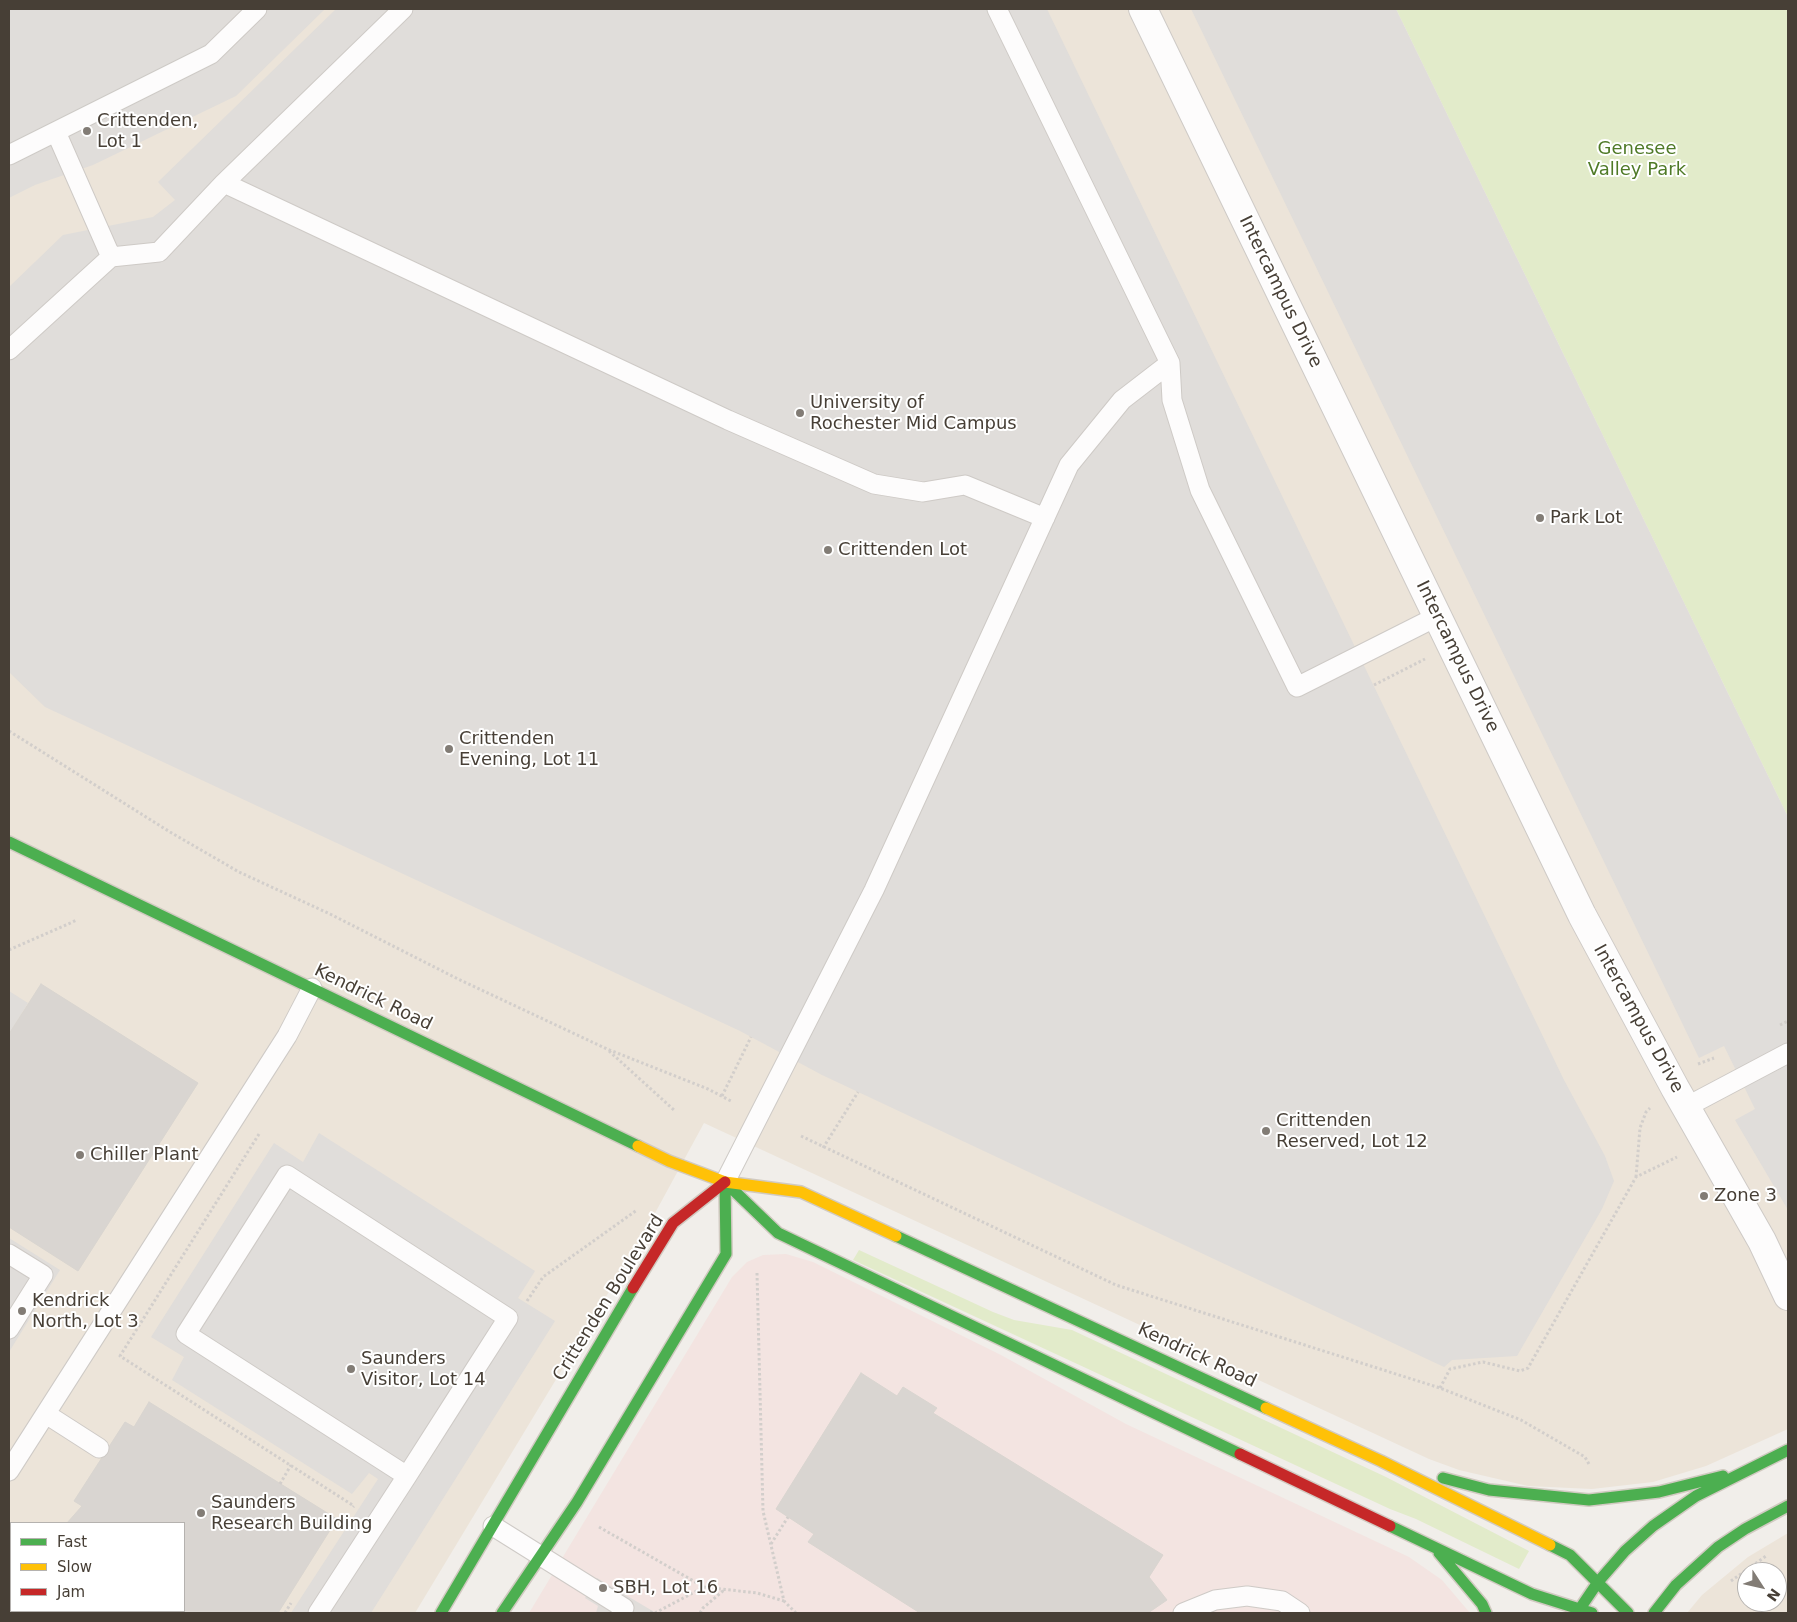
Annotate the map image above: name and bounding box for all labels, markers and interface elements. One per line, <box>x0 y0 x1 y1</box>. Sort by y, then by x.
place label: Crittenden, Lot 1 <box>97 110 198 152</box>
marker: Crittenden, Lot 1 <box>81 125 93 137</box>
park label: Genesee Valley Park <box>1588 138 1686 180</box>
street label: Intercampus Drive <box>1234 213 1326 371</box>
place label: University of Rochester Mid Campus <box>810 392 1017 434</box>
marker: University of Rochester Mid Campus <box>794 407 806 419</box>
place label: Park Lot <box>1550 507 1622 529</box>
marker: Park Lot <box>1534 512 1546 524</box>
place label: Crittenden Lot <box>838 539 967 561</box>
marker: Crittenden Lot <box>822 544 834 556</box>
street label: Intercampus Drive <box>1411 578 1503 736</box>
place label: Crittenden Evening, Lot 11 <box>459 728 599 771</box>
marker: Crittenden Evening, Lot 11 <box>443 743 455 755</box>
street label: Intercampus Drive <box>1588 941 1688 1097</box>
street label: Kendrick Road <box>311 960 435 1036</box>
place label: Crittenden Reserved, Lot 12 <box>1276 1110 1428 1152</box>
marker: Crittenden Reserved, Lot 12 <box>1260 1125 1272 1137</box>
place label: Chiller Plant <box>90 1144 199 1166</box>
marker: Chiller Plant <box>74 1149 86 1161</box>
place label: Zone 3 <box>1714 1185 1777 1207</box>
marker: Zone 3 <box>1698 1190 1710 1202</box>
street label: Crittenden Boulevard <box>549 1211 669 1385</box>
place label: Kendrick North, Lot 3 <box>32 1290 139 1332</box>
marker: Kendrick North, Lot 3 <box>16 1305 28 1317</box>
street label: Kendrick Road <box>1134 1319 1260 1393</box>
place label: Saunders Visitor, Lot 14 <box>361 1348 486 1390</box>
marker: Saunders Visitor, Lot 14 <box>345 1363 357 1375</box>
place label: Saunders Research Building <box>211 1492 372 1535</box>
marker: Saunders Research Building <box>195 1507 207 1519</box>
legend <box>10 1522 185 1612</box>
text: Fast <box>57 1533 87 1551</box>
text: Slow <box>57 1558 92 1576</box>
north arrow <box>1737 1562 1787 1612</box>
place label: SBH, Lot 16 <box>613 1577 718 1599</box>
marker: SBH, Lot 16 <box>597 1582 609 1594</box>
text: Jam <box>57 1583 85 1601</box>
text: N <box>1764 1586 1783 1604</box>

